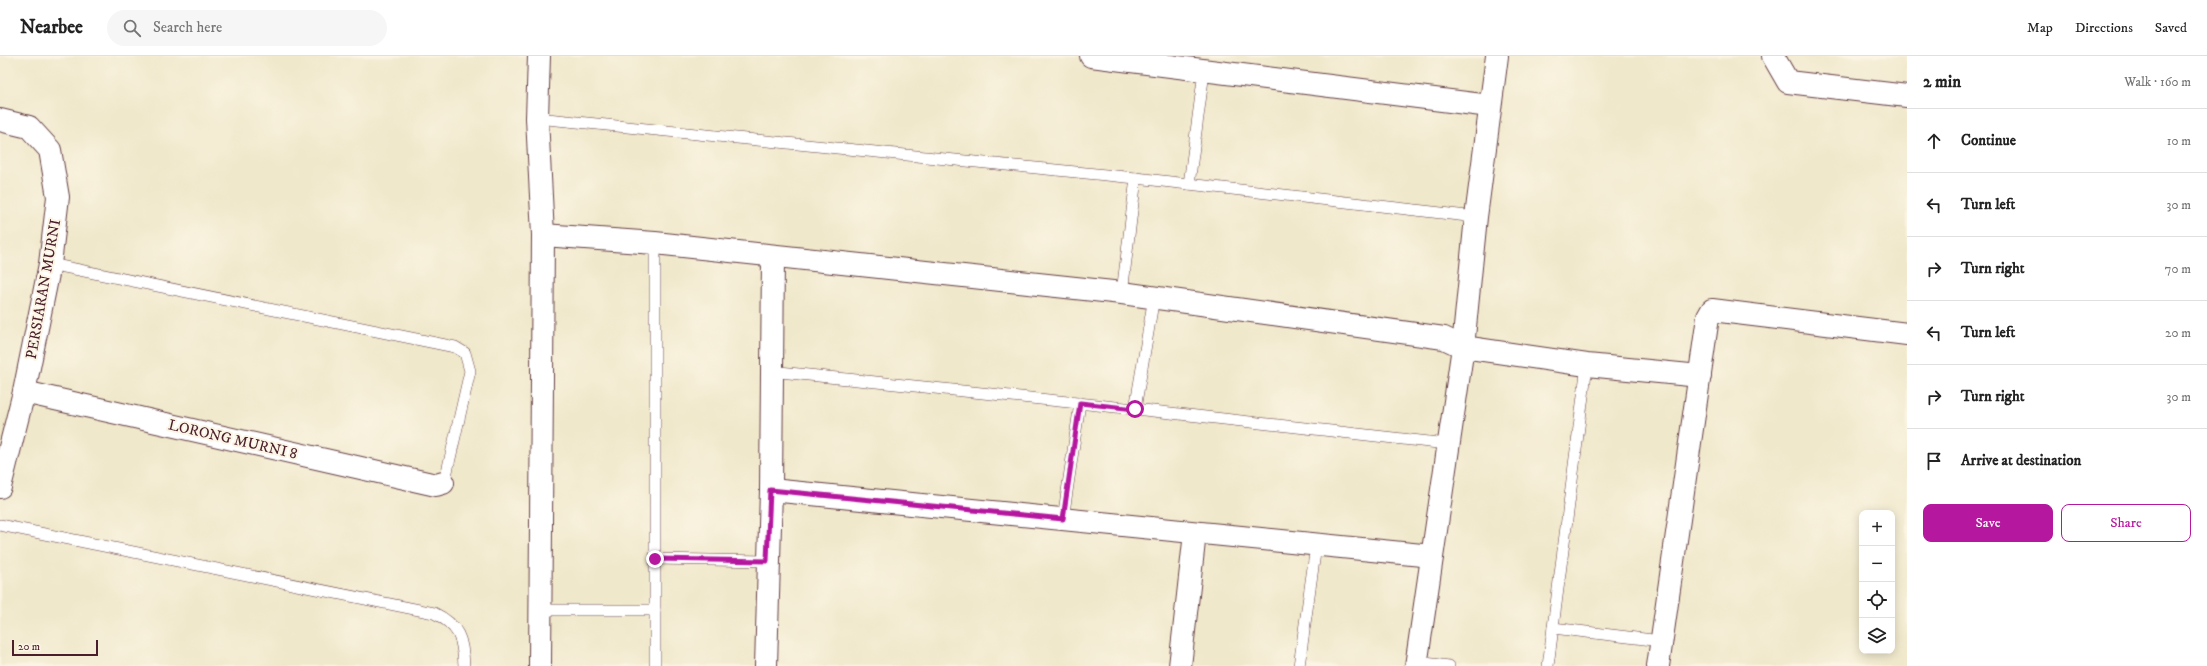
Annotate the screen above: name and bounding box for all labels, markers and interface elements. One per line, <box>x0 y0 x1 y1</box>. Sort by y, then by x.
search box <box>107 10 387 46</box>
text: Nearbee <box>20 16 83 39</box>
icon: search <box>121 17 143 39</box>
text: Search here <box>153 18 222 37</box>
text: Map <box>2027 19 2053 37</box>
text: Directions <box>2075 19 2133 37</box>
text: Saved <box>2155 19 2187 37</box>
text: 2 min <box>1923 71 1961 93</box>
text: Walk · 160 m <box>2124 74 2191 90</box>
icon: ahead <box>1923 130 1945 152</box>
text: Continue <box>1961 131 2016 150</box>
text: 10 m <box>2167 133 2191 149</box>
icon: left <box>1923 194 1945 216</box>
text: Turn left <box>1961 195 2015 214</box>
text: 30 m <box>2167 197 2191 213</box>
street label: PERSIARAN MURNI <box>22 218 65 361</box>
icon: right <box>1923 258 1945 280</box>
text: Turn right <box>1961 259 2024 278</box>
text: 70 m <box>2165 261 2191 277</box>
icon: left <box>1923 322 1945 344</box>
text: Turn left <box>1961 323 2015 342</box>
text: 20 m <box>2165 325 2191 341</box>
icon: right <box>1923 386 1945 408</box>
text: Turn right <box>1961 387 2024 406</box>
text: 30 m <box>2167 389 2191 405</box>
route start <box>1126 400 1144 418</box>
street label: LORONG MURNI 8 <box>166 415 299 464</box>
icon: arrive <box>1923 450 1945 472</box>
text: Arrive at destination <box>1961 451 2081 470</box>
button: Save <box>1923 504 2053 542</box>
button: Share <box>2061 504 2191 542</box>
map controls <box>1859 510 1895 654</box>
button: + <box>1859 510 1895 546</box>
button: − <box>1859 546 1895 582</box>
route end <box>646 550 664 568</box>
button: locate <box>1859 582 1895 618</box>
button: layers <box>1859 618 1895 654</box>
scale bar <box>12 638 98 657</box>
text: 20 m <box>18 640 40 654</box>

